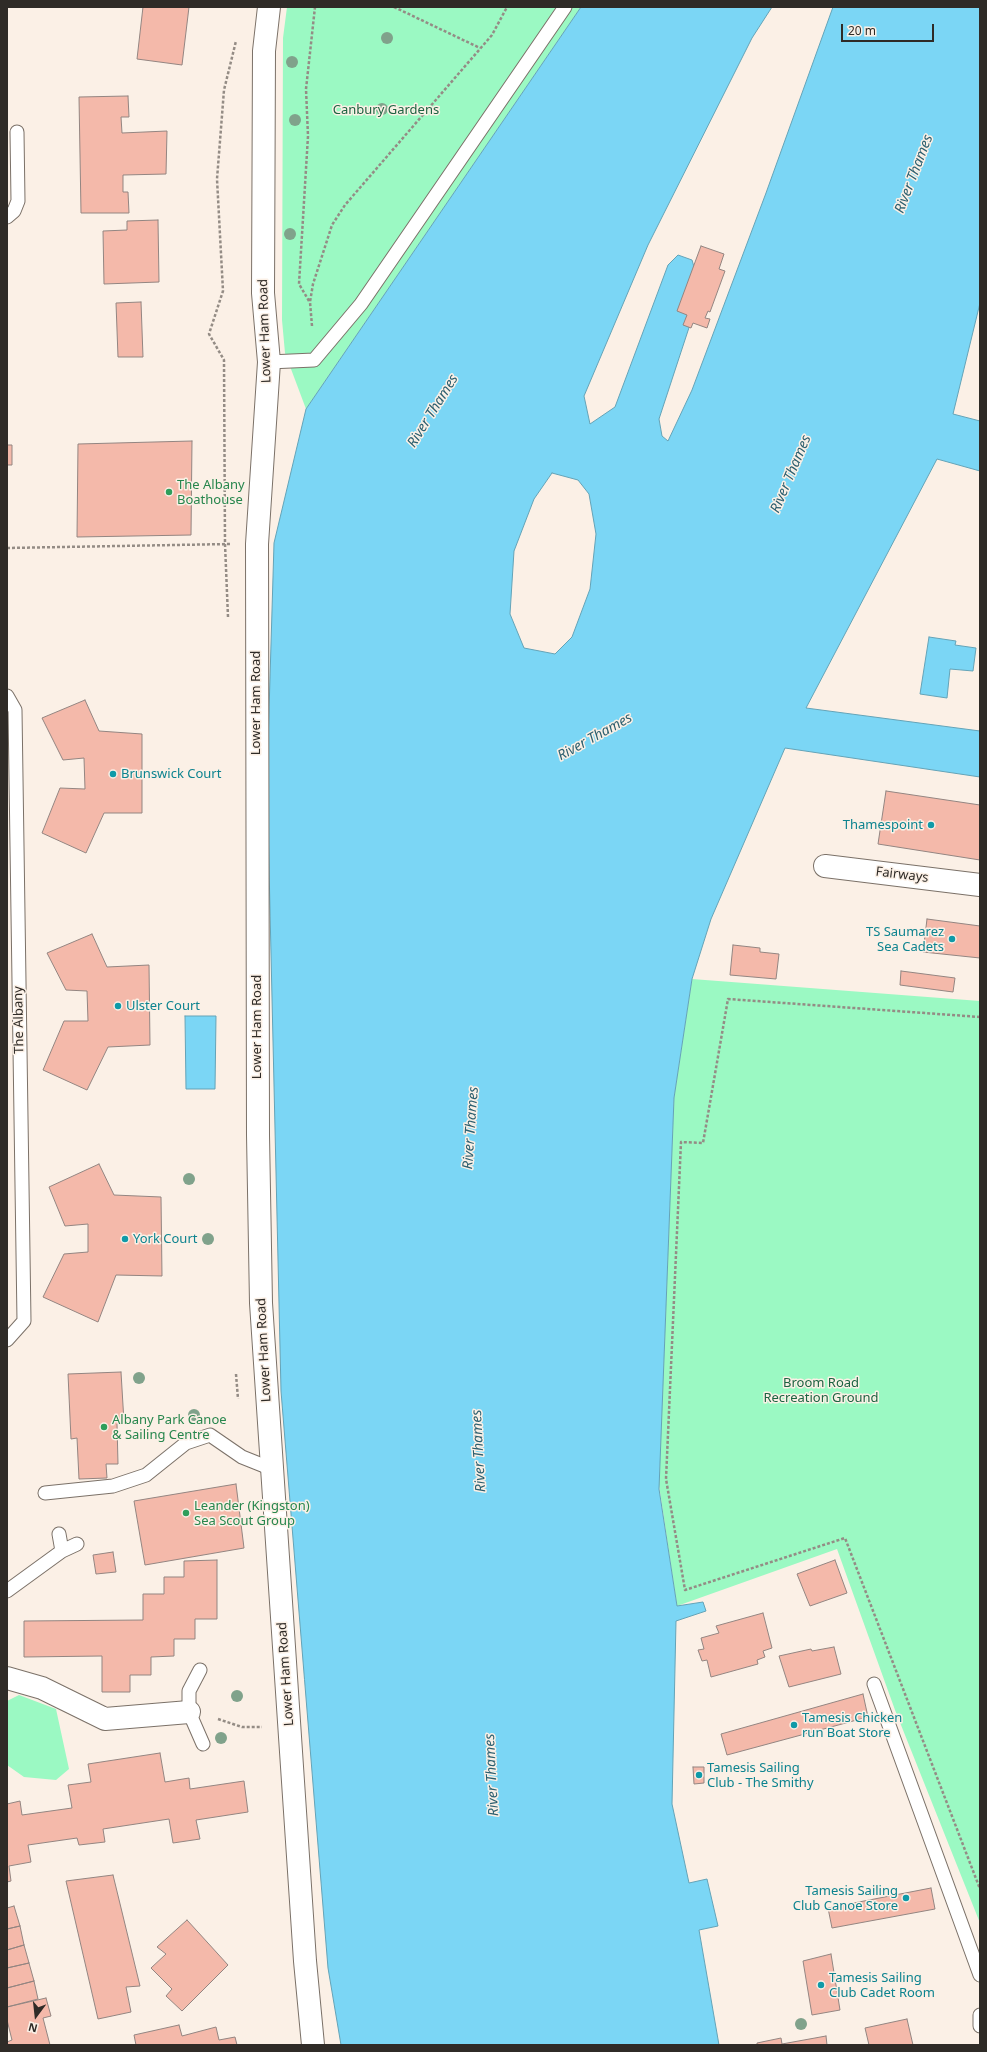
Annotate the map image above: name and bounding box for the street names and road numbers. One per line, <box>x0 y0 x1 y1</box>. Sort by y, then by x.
street label: Lower Ham Road <box>255 279 275 383</box>
street label: Lower Ham Road <box>248 651 264 755</box>
street label: Fairways <box>875 864 929 886</box>
street label: Lower Ham Road <box>249 975 265 1079</box>
street label: The Albany <box>11 986 27 1054</box>
street label: Lower Ham Road <box>253 1297 275 1403</box>
street label: Lower Ham Road <box>275 1621 297 1727</box>

